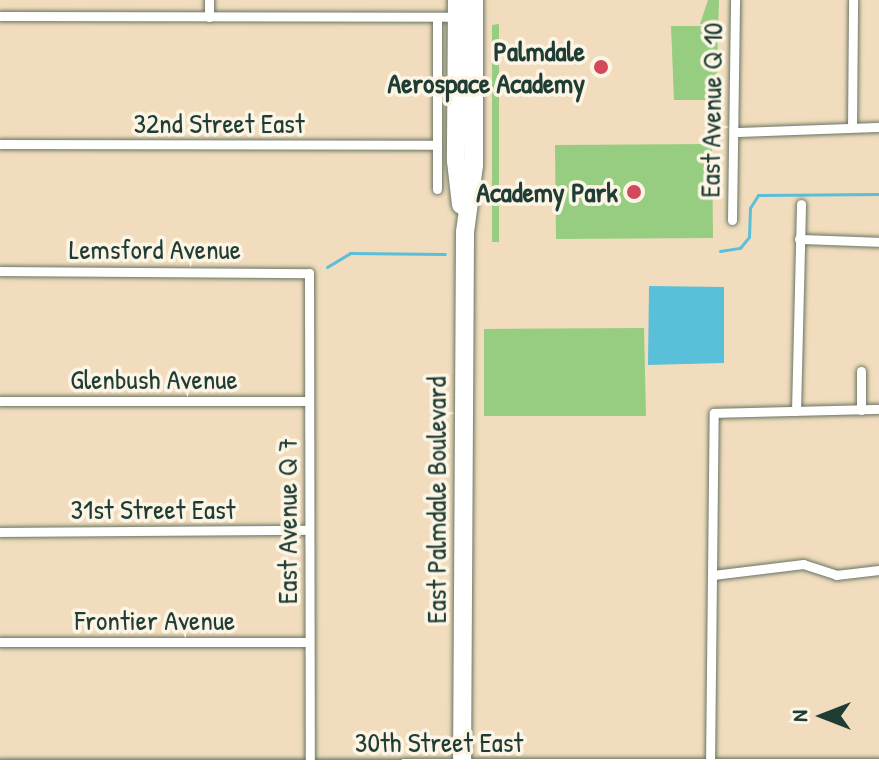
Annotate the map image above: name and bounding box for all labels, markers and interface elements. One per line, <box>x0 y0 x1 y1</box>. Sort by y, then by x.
street label: East Avenue Q 10 <box>693 22 729 198</box>
place label: Palmdale Aerospace Academy <box>387 34 585 100</box>
marker: Palmdale Aerospace Academy <box>592 58 610 76</box>
street label: 32nd Street East <box>133 106 305 140</box>
place label: Academy Park <box>476 175 618 209</box>
marker: Academy Park <box>625 183 643 201</box>
street label: Lemsford Avenue <box>69 232 241 266</box>
street label: Glenbush Avenue <box>70 362 238 396</box>
street label: East Palmdale Boulevard <box>419 376 453 624</box>
street label: East Avenue Q 7 <box>270 438 304 604</box>
street label: 31st Street East <box>71 492 235 526</box>
street label: Frontier Avenue <box>75 603 235 637</box>
north arrow <box>783 676 863 756</box>
text: N <box>784 710 814 722</box>
street label: 30th Street East <box>355 725 523 759</box>

